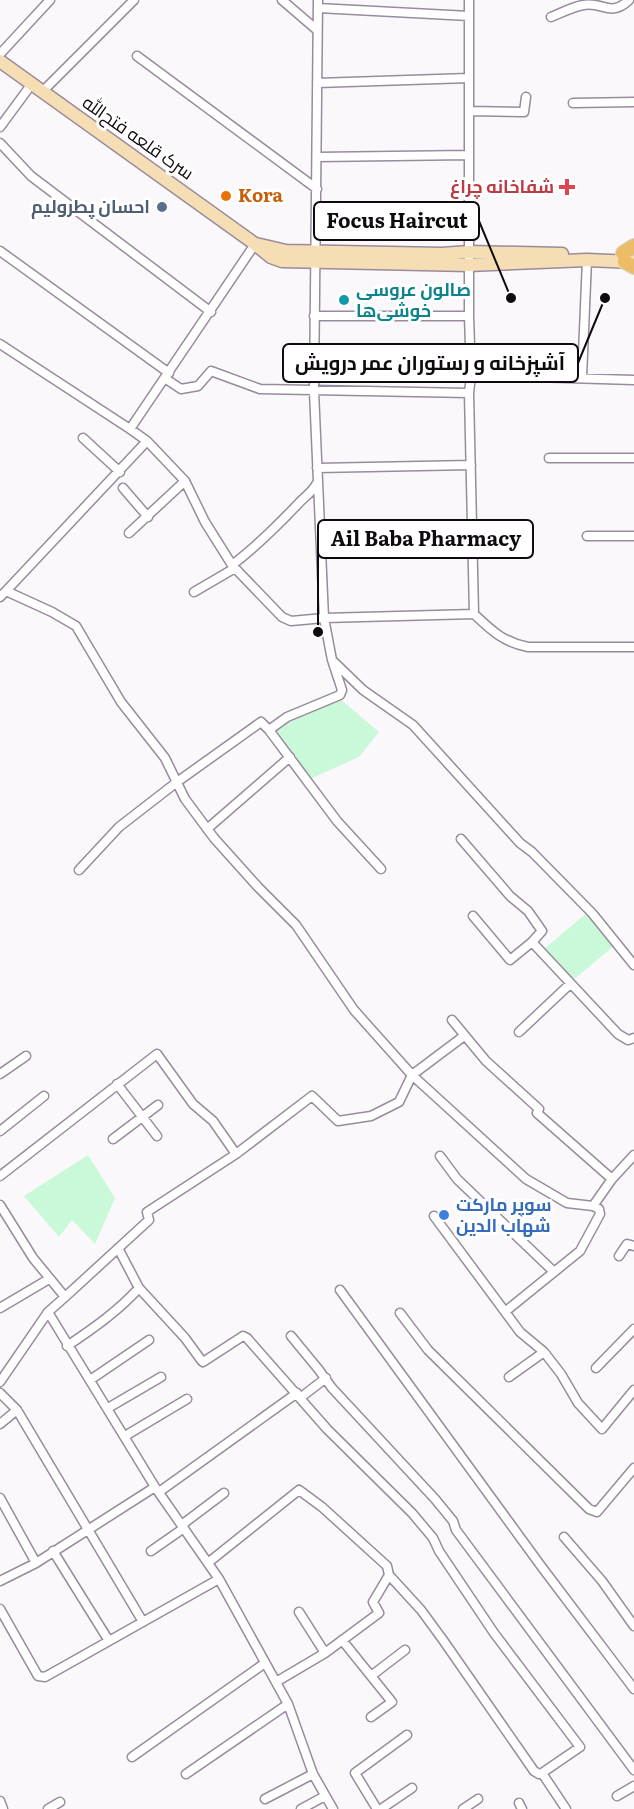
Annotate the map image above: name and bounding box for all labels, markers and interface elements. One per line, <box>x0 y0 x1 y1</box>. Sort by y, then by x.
street label: سرک قلعه فتح‌الله <box>77 88 200 185</box>
place label: شفاخانه چراغ <box>450 172 554 199</box>
marker: شفاخانه چراغ <box>558 178 576 196</box>
place label: Kora <box>238 181 284 208</box>
marker: Kora <box>219 189 233 203</box>
place label: احسان پطرولیم <box>31 192 150 219</box>
marker: احسان پطرولیم <box>155 200 169 214</box>
callout: Focus Haircut <box>314 202 479 240</box>
text: Focus Haircut <box>326 204 468 234</box>
place label: صالون عروسی خوشی‌ها <box>356 275 471 323</box>
marker: صالون عروسی خوشی‌ها <box>337 293 351 307</box>
callout: آشپزخانه و رستوران عمر درویش <box>283 344 578 382</box>
text: آشپزخانه و رستوران عمر درویش <box>295 346 566 377</box>
callout: Ail Baba Pharmacy <box>318 520 533 558</box>
text: Ail Baba Pharmacy <box>331 522 522 552</box>
place label: سوپر مارکت شهاب الدین <box>456 1190 552 1238</box>
marker: سوپر مارکت شهاب الدین <box>437 1208 451 1222</box>

